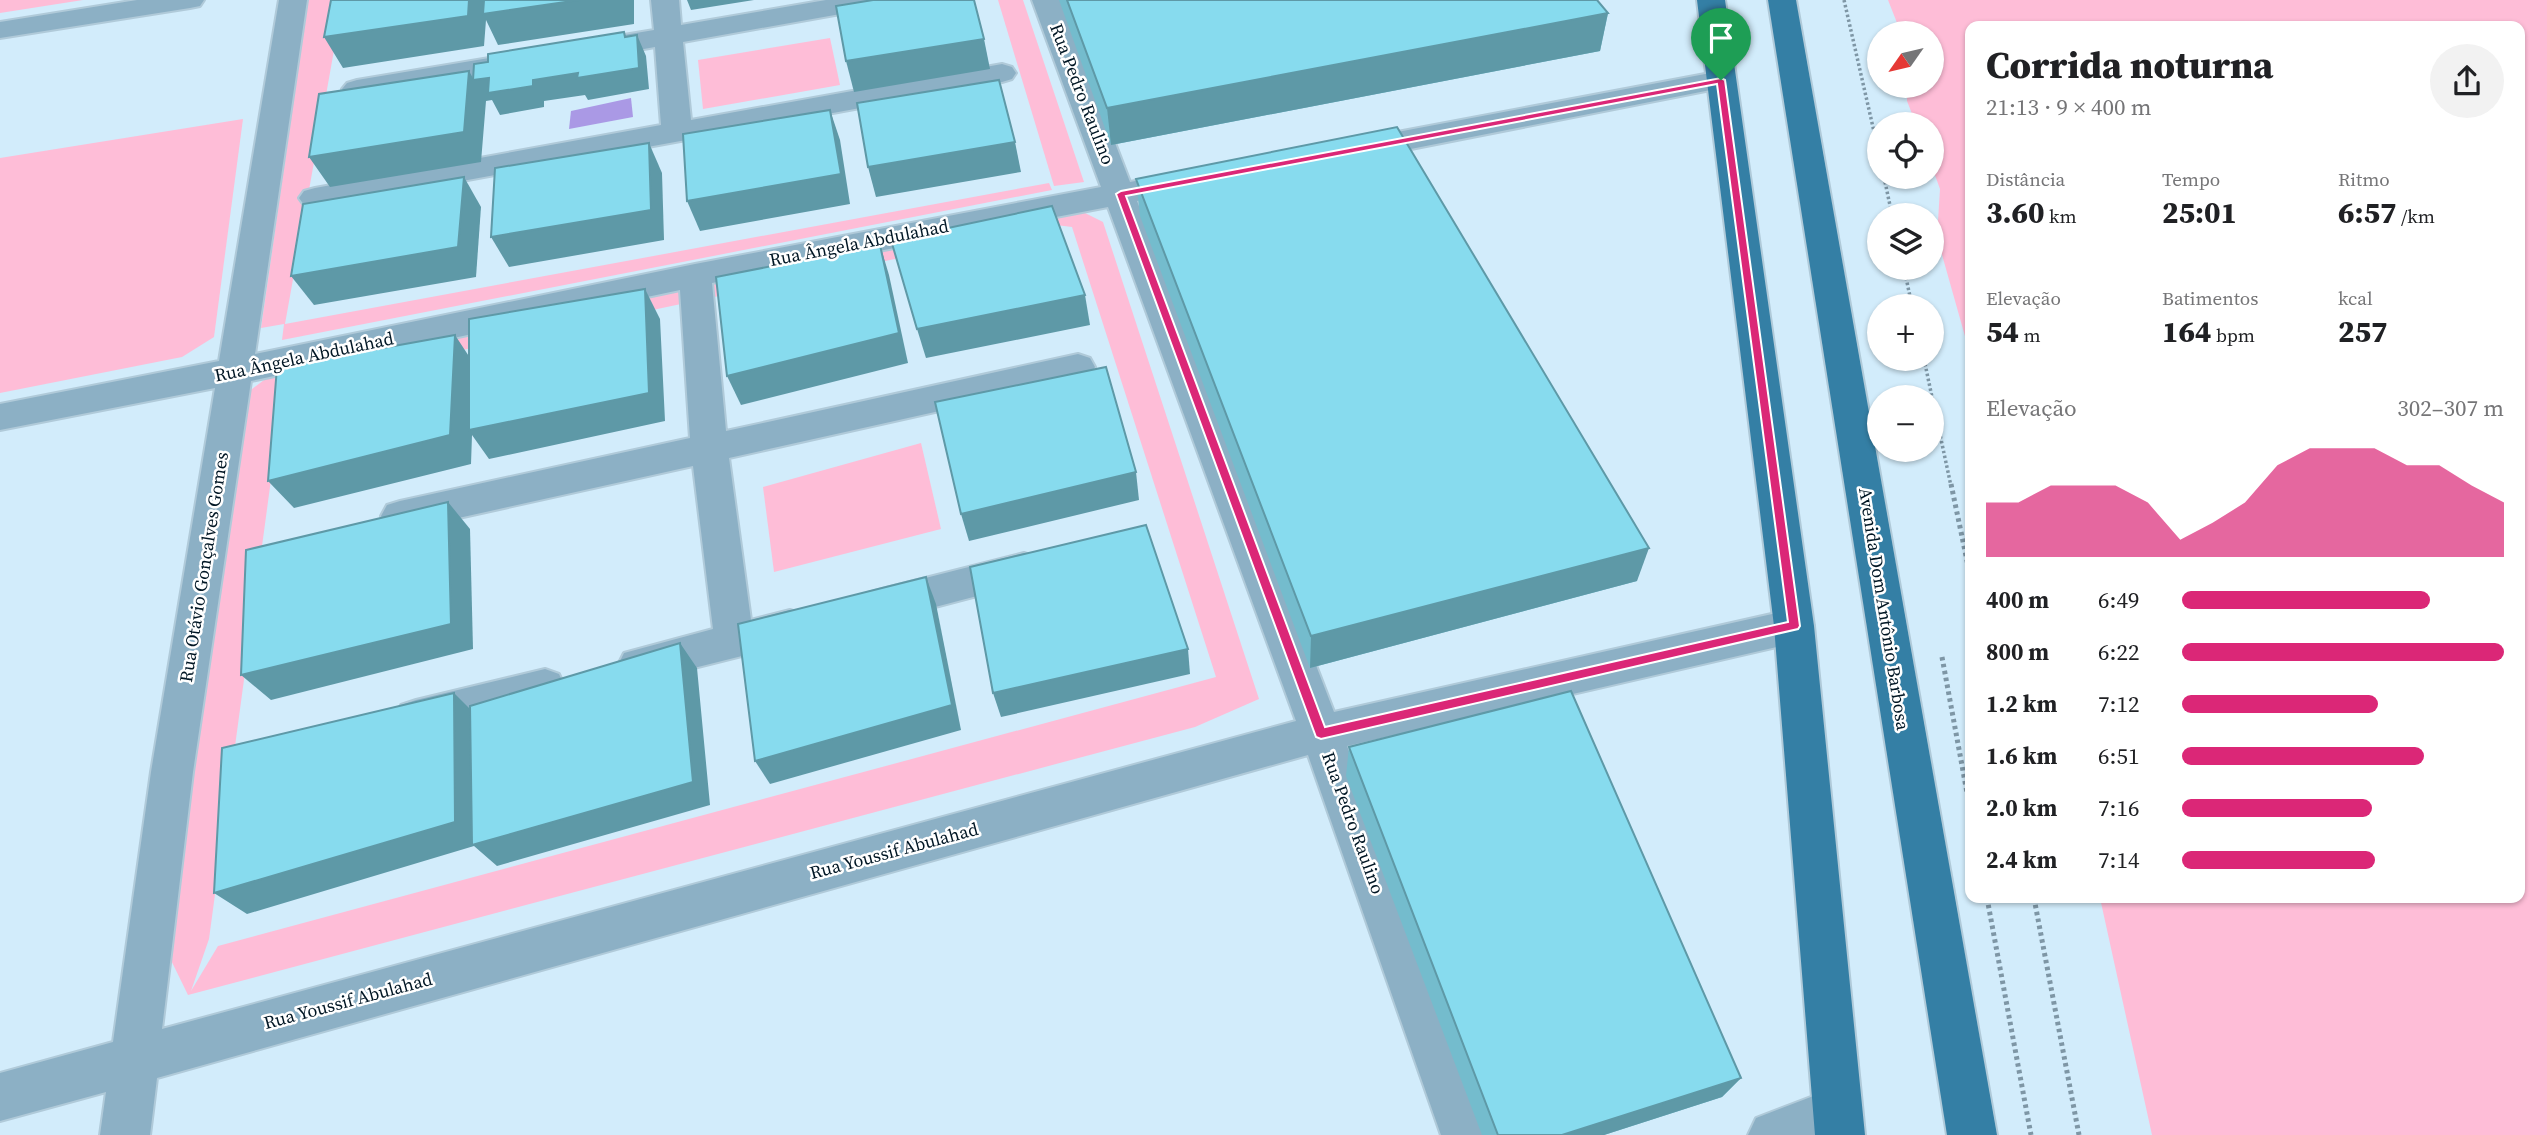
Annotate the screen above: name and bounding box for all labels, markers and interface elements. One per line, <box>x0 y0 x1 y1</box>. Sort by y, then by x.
pin <box>1691 8 1751 80</box>
icon: arrive <box>1702 19 1740 57</box>
street label: Rua Pedro Raulino <box>1044 20 1121 168</box>
north arrow <box>1867 21 1944 98</box>
map controls <box>1867 21 1944 462</box>
text: Corrida noturna <box>1986 39 2273 91</box>
button: share <box>2430 44 2504 118</box>
text: 21:13 · 9 × 400 m <box>1986 91 2152 123</box>
button: locate <box>1867 112 1944 189</box>
text: Distância <box>1986 166 2065 192</box>
text: Tempo <box>2162 166 2220 192</box>
text: Ritmo <box>2338 166 2390 192</box>
text: 3.60 <box>1986 192 2045 233</box>
text: 25:01 <box>2162 192 2237 233</box>
text: 6:57 <box>2338 192 2397 233</box>
button: layers <box>1867 203 1944 280</box>
text: km <box>2045 203 2077 229</box>
text: /km <box>2397 203 2435 229</box>
street label: Rua Ângela Abdulahad <box>767 213 951 272</box>
text: Elevação <box>1986 285 2061 311</box>
text: Batimentos <box>2162 285 2259 311</box>
text: kcal <box>2338 285 2373 311</box>
button: + <box>1867 294 1944 371</box>
text: 54 <box>1986 311 2019 352</box>
text: 164 <box>2162 311 2212 352</box>
text: 257 <box>2338 311 2388 352</box>
text: m <box>2019 322 2041 348</box>
text: bpm <box>2212 322 2255 348</box>
street label: Rua Ângela Abdulahad <box>212 325 396 388</box>
button: − <box>1867 385 1944 462</box>
text: Elevação <box>1986 392 2077 424</box>
text: 302–307 m <box>2397 392 2504 424</box>
street label: Rua Otávio Gonçalves Gomes <box>173 450 234 684</box>
street label: Avenida Dom Antônio Barbosa <box>1853 486 1916 733</box>
text: 400 m <box>1986 584 2049 616</box>
text: 6:49 <box>2098 584 2139 616</box>
text: 800 m <box>1986 636 2049 668</box>
text: 6:22 <box>2098 636 2139 668</box>
text: 1.2 km <box>1986 688 2057 720</box>
text: 7:12 <box>2098 688 2139 720</box>
text: 1.6 km <box>1986 740 2057 772</box>
text: 6:51 <box>2098 740 2139 772</box>
street label: Rua Pedro Raulino <box>1316 748 1391 897</box>
text: 2.0 km <box>1986 792 2057 824</box>
text: 7:16 <box>2098 792 2139 824</box>
street label: Rua Youssif Abulahad <box>807 816 981 885</box>
text: 2.4 km <box>1986 844 2057 876</box>
text: 7:14 <box>2098 844 2139 876</box>
street label: Rua Youssif Abulahad <box>261 966 435 1035</box>

